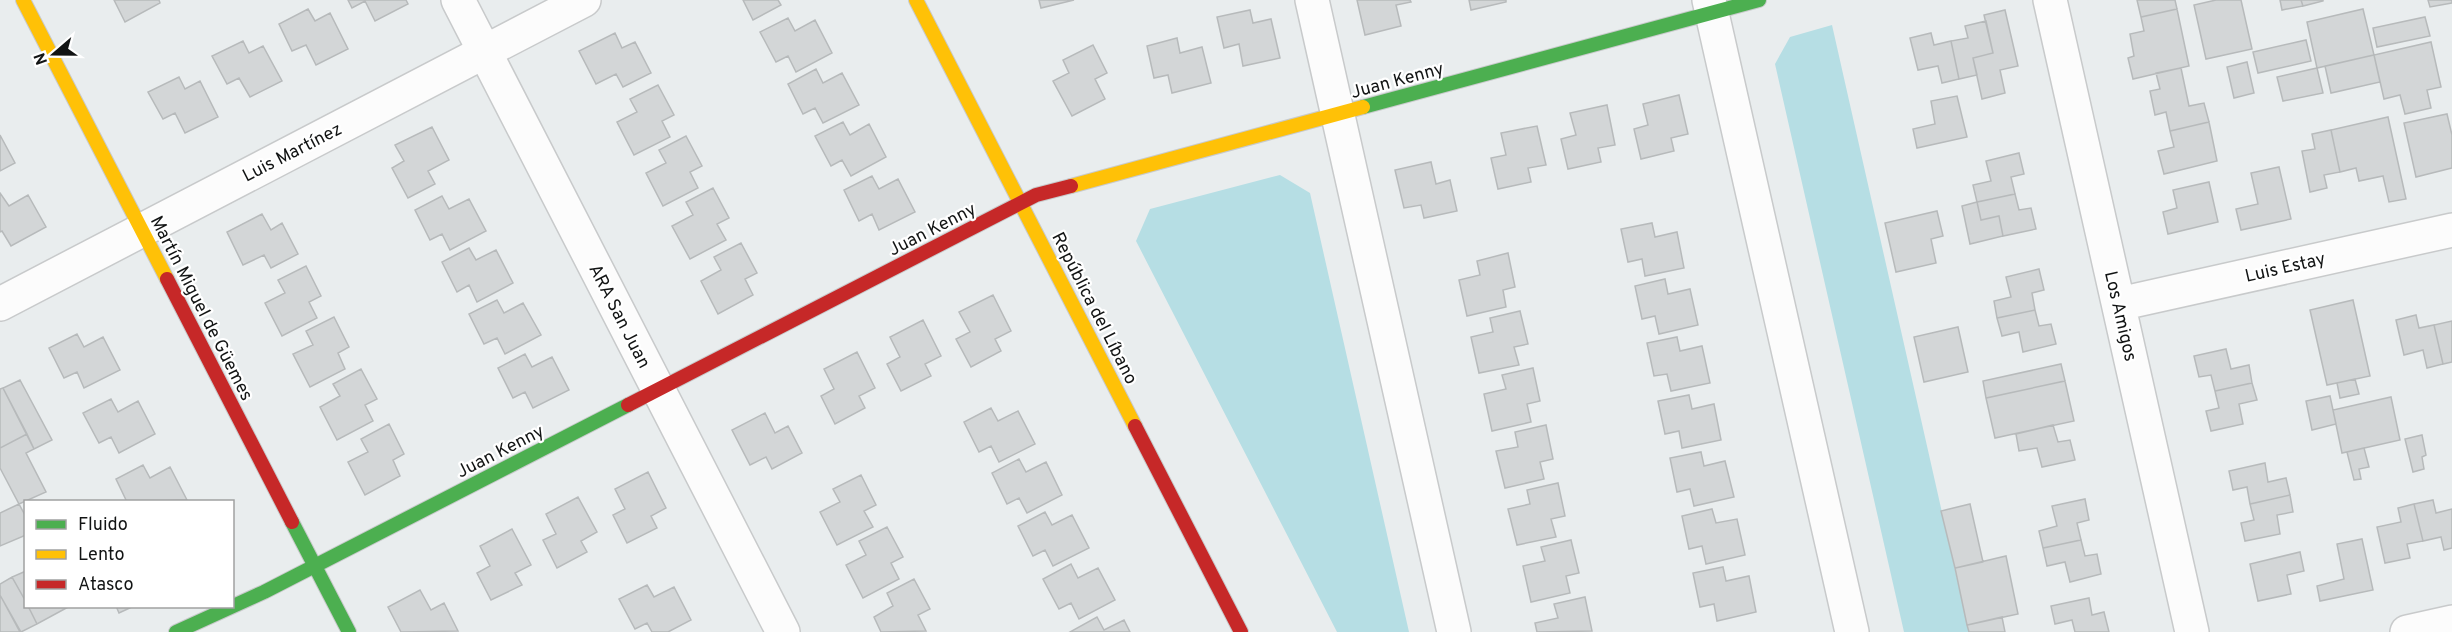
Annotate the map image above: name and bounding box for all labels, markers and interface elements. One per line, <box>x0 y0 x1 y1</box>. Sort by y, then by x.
north arrow <box>24 24 84 84</box>
text: N <box>30 50 53 67</box>
street label: Juan Kenny <box>1348 58 1446 105</box>
street label: Luis Martínez <box>239 118 346 188</box>
street label: Juan Kenny <box>885 198 980 262</box>
street label: Martín Miguel de Güemes <box>144 212 257 405</box>
street label: República del Líbano <box>1045 229 1142 389</box>
street label: Luis Estay <box>2243 248 2328 289</box>
street label: ARA San Juan <box>583 261 655 373</box>
street label: Los Amigos <box>2098 269 2141 364</box>
street label: Juan Kenny <box>453 420 548 484</box>
legend <box>24 500 234 608</box>
text: Fluido <box>78 514 128 537</box>
text: Lento <box>78 544 124 567</box>
text: Atasco <box>78 574 134 597</box>

